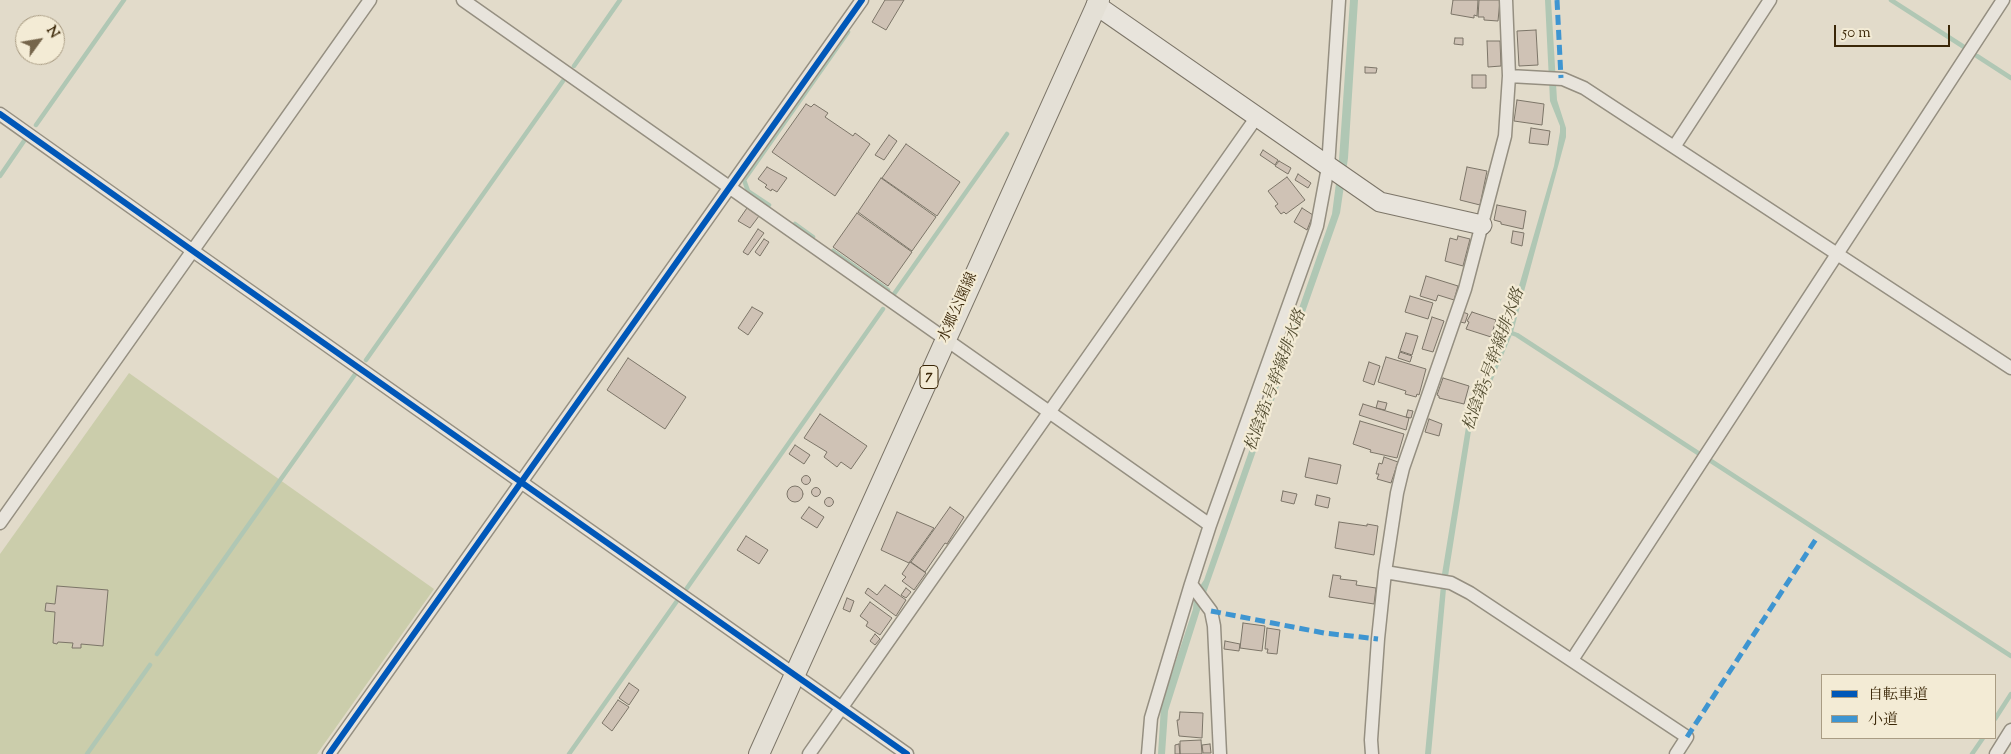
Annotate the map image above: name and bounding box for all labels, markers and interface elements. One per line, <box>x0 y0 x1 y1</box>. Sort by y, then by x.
north arrow <box>15 15 65 65</box>
scale bar <box>1836 15 1952 47</box>
text: N <box>40 23 63 43</box>
text: 50 m <box>1842 23 1871 44</box>
street label: 水郷公園線 <box>936 270 982 346</box>
water label: 松陰第5号幹線排水路 <box>1460 286 1530 434</box>
water label: 松陰第1号幹線排水路 <box>1243 308 1311 454</box>
road number: 7 <box>920 366 938 388</box>
legend <box>1821 674 1996 739</box>
text: 自転車道 <box>1868 685 1928 706</box>
text: 小道 <box>1868 710 1898 731</box>

